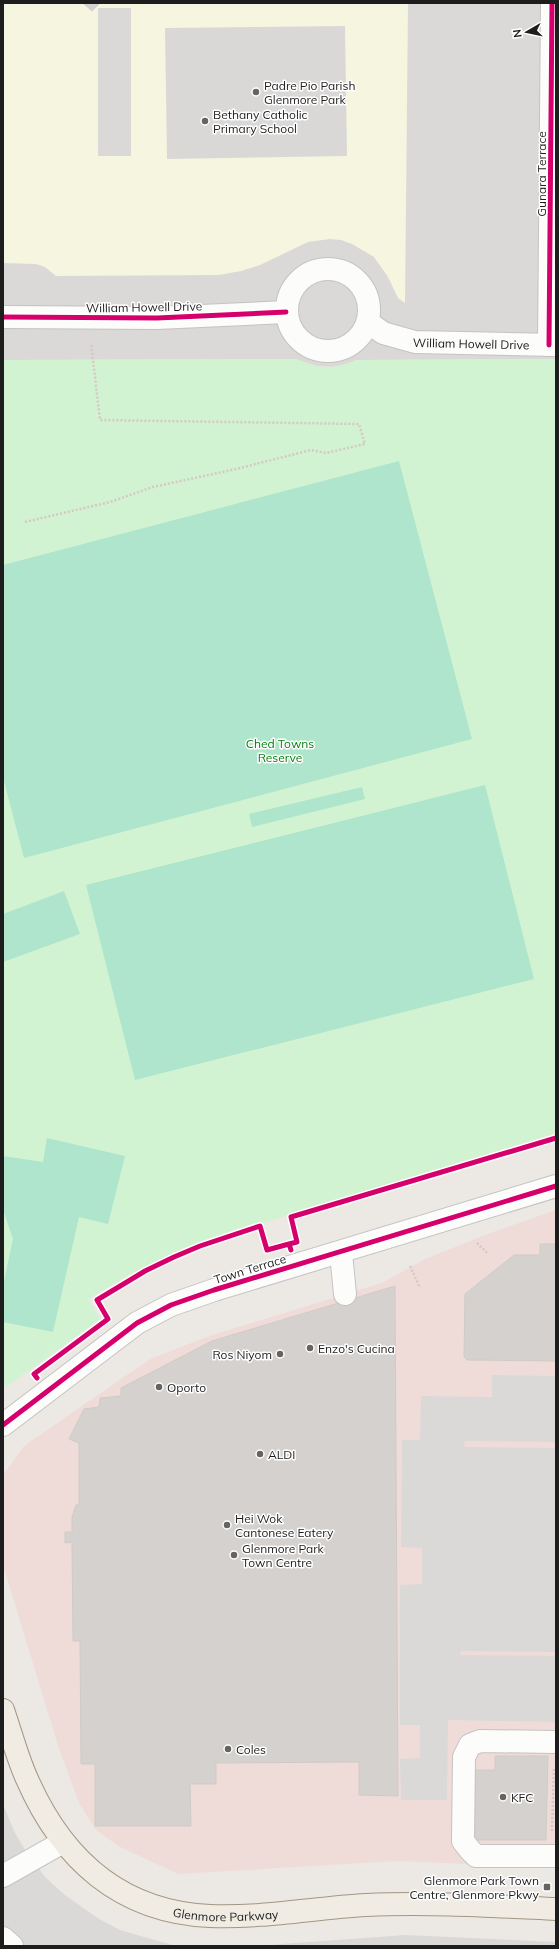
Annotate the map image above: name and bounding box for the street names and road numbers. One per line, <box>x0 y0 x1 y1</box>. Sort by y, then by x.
street label: Gunara Terrace <box>534 131 549 217</box>
street label: William Howell Drive <box>86 298 202 316</box>
street label: William Howell Drive <box>413 334 529 352</box>
street label: Town Terrace <box>212 1251 288 1287</box>
street label: Glenmore Parkway <box>172 1904 280 1924</box>

